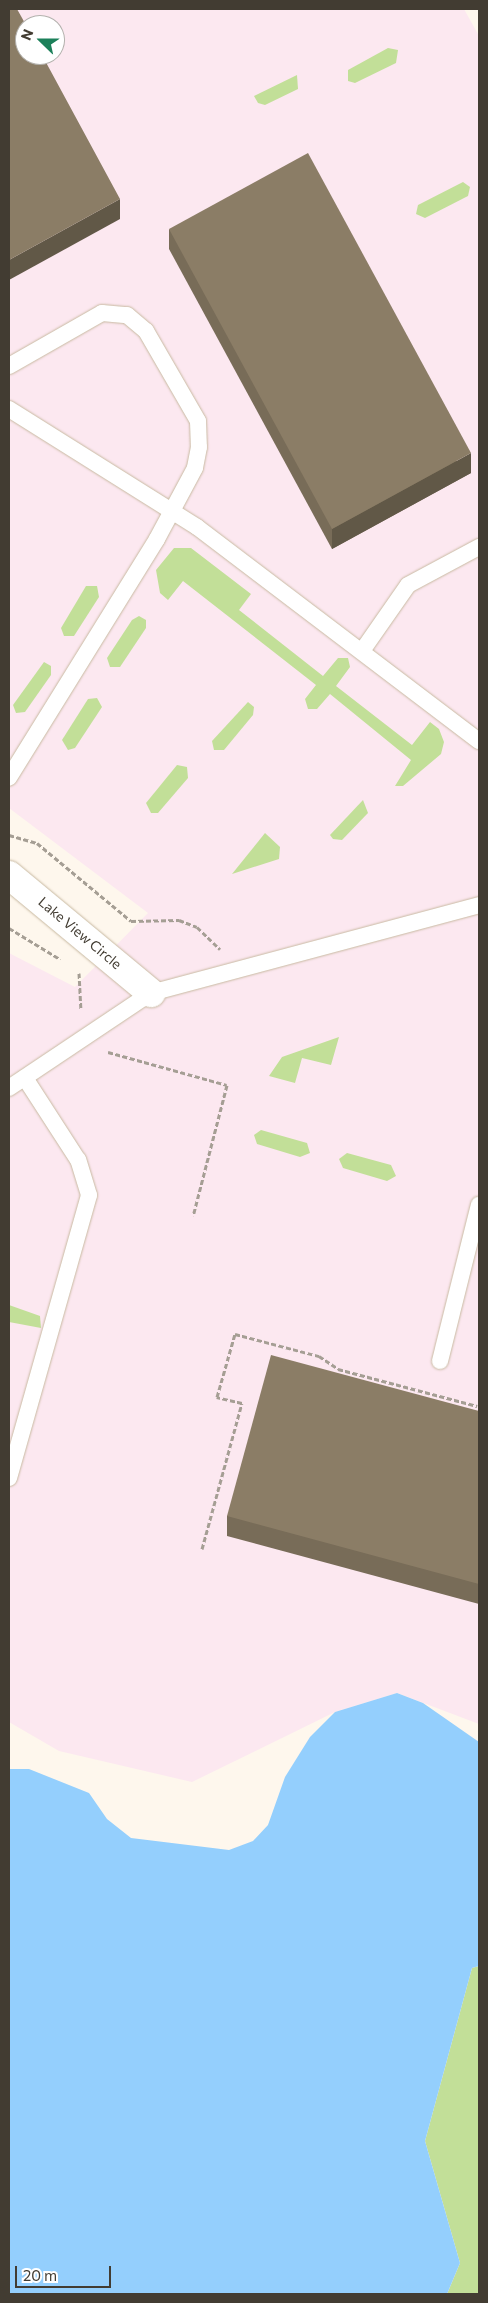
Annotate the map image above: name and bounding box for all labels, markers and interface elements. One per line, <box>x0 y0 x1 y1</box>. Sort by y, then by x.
north arrow <box>15 15 65 65</box>
text: N <box>17 27 36 43</box>
street label: Lake View Circle <box>35 893 125 973</box>
scale bar <box>18 2256 114 2288</box>
text: 20 m <box>23 2266 57 2284</box>

